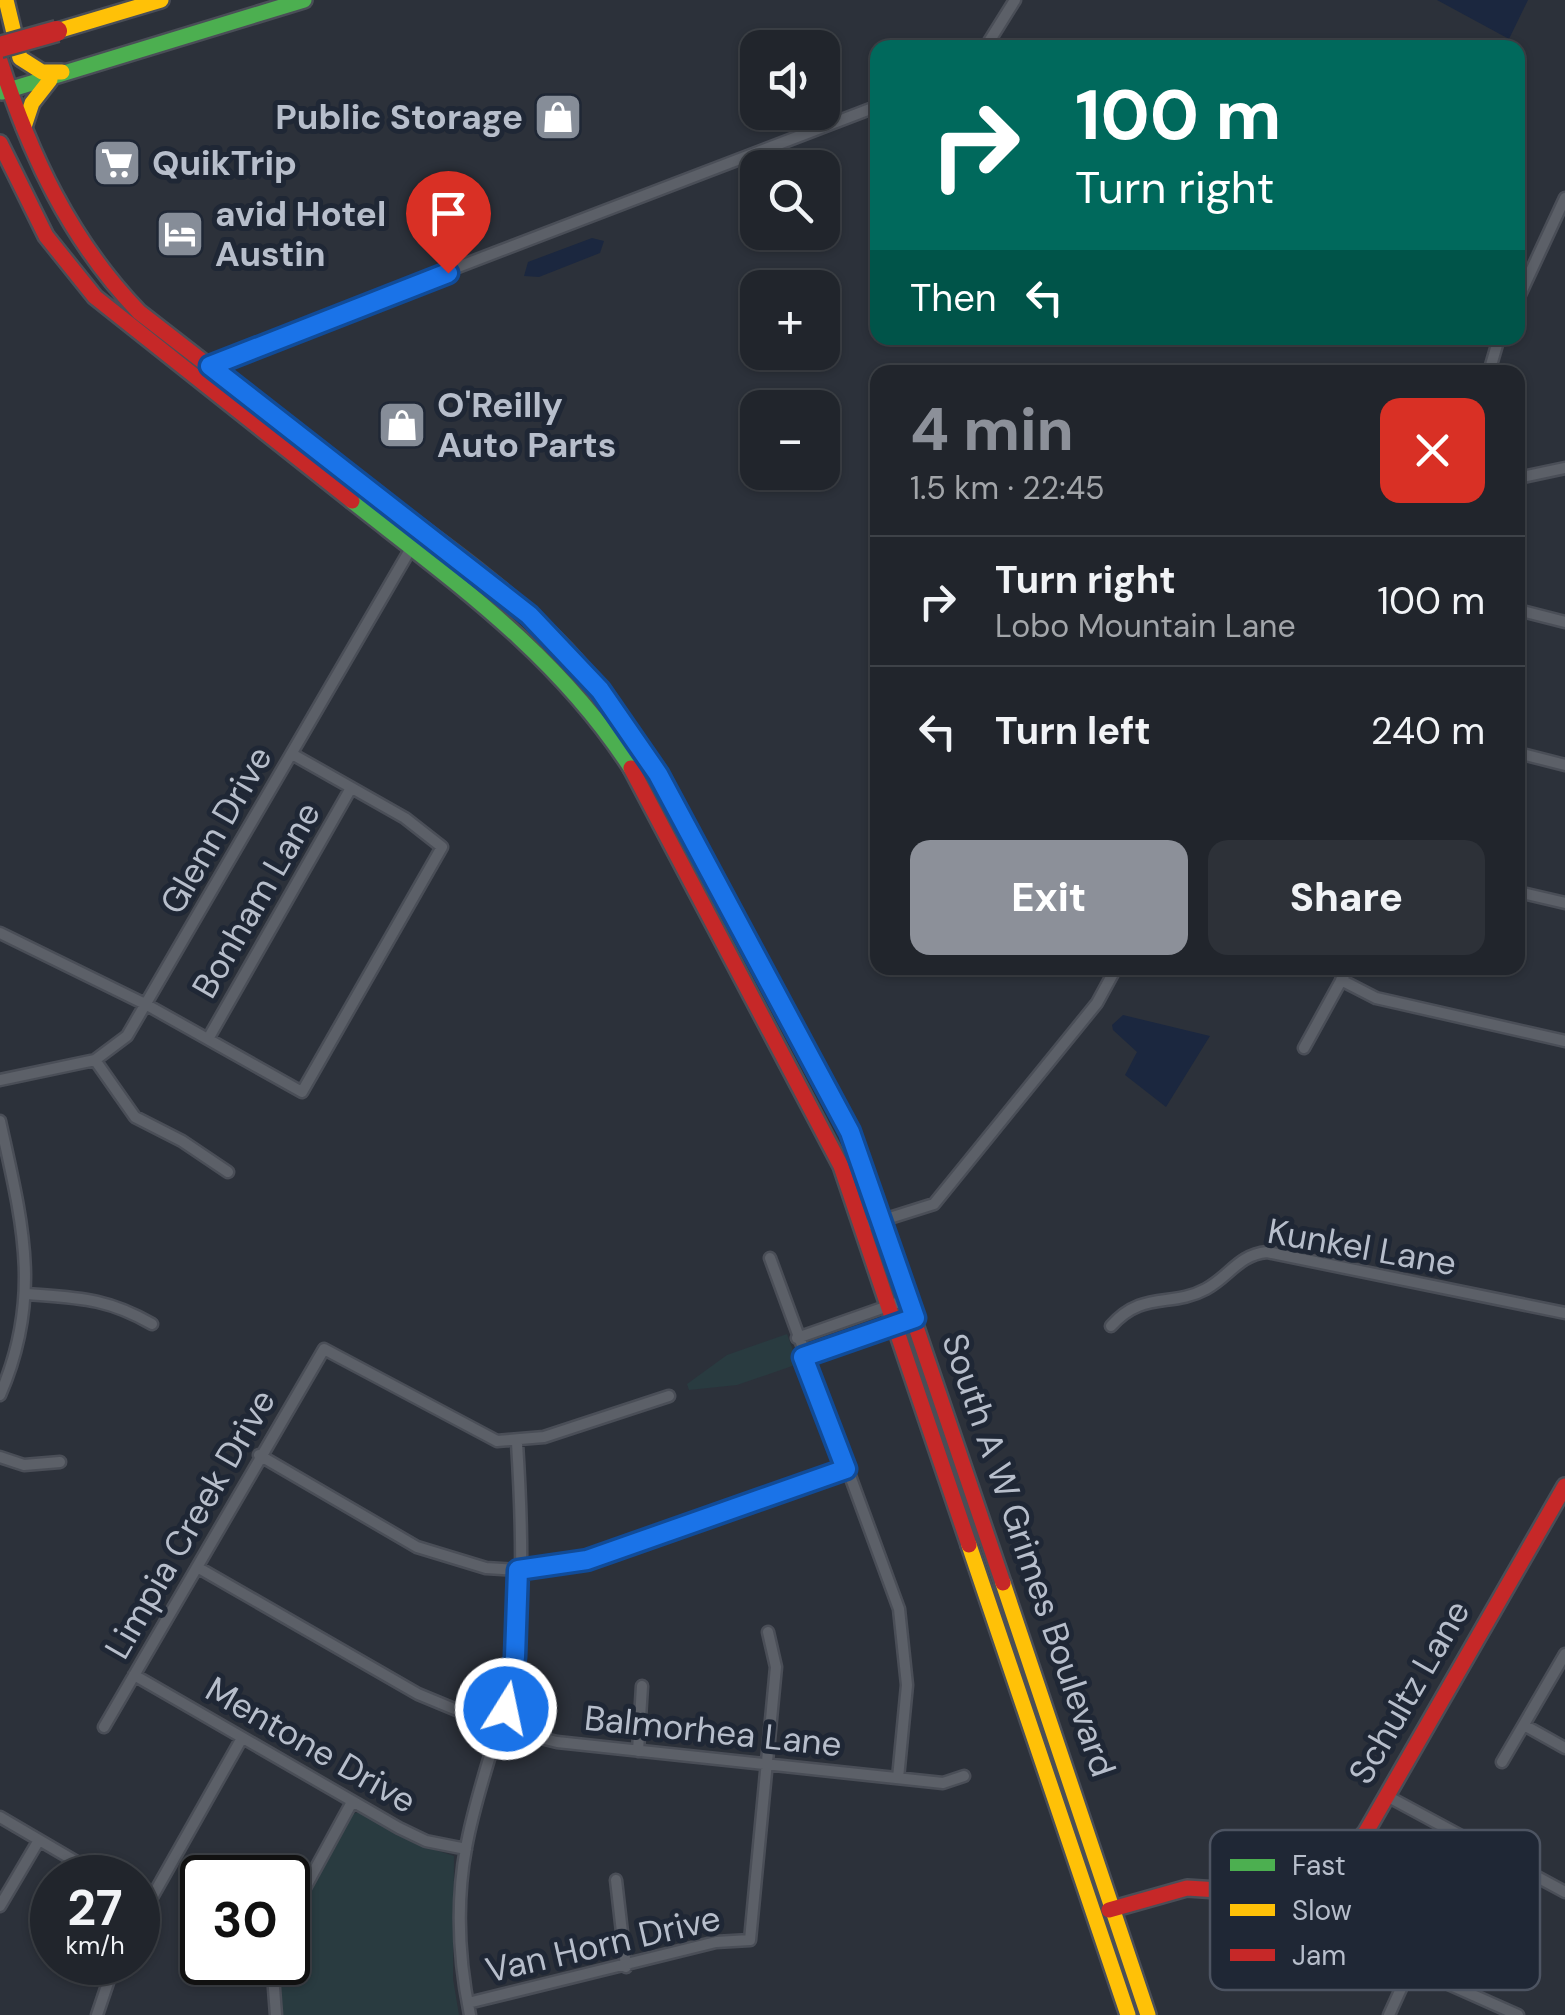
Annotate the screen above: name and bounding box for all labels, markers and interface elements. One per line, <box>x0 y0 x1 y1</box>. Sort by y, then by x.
map controls <box>740 30 840 490</box>
button: sound <box>740 30 840 130</box>
text: 100 m <box>1075 70 1281 161</box>
icon: right <box>910 80 1040 210</box>
shop icon: Public Storage <box>532 91 584 143</box>
place label: Public Storage <box>275 94 523 140</box>
supermarket icon: QuikTrip <box>91 137 143 189</box>
place label: QuikTrip <box>152 140 297 186</box>
button: search <box>740 150 840 250</box>
text: Turn right <box>1075 158 1274 217</box>
pin <box>406 171 491 274</box>
icon: arrive <box>421 186 476 241</box>
place label: avid Hotel Austin <box>215 191 386 277</box>
hotel icon: avid Hotel Austin <box>154 208 206 260</box>
button: + <box>740 270 840 370</box>
icon: left <box>1017 270 1072 325</box>
text: Then <box>910 273 997 323</box>
place label: O'Reilly Auto Parts <box>437 382 616 468</box>
button: − <box>740 390 840 490</box>
text: 4 min <box>910 390 1074 469</box>
button: close <box>1380 398 1485 503</box>
shop icon: O'Reilly Auto Parts <box>376 399 428 451</box>
text: 1.5 km · 22:45 <box>910 467 1105 509</box>
text: Turn right <box>995 555 1176 605</box>
icon: right <box>910 574 965 629</box>
text: 100 m <box>1377 576 1485 626</box>
text: Lobo Mountain Lane <box>995 605 1296 647</box>
icon: left <box>910 704 965 759</box>
text: Turn left <box>995 706 1151 756</box>
text: 240 m <box>1371 706 1485 756</box>
street label: Glenn Drive <box>149 738 283 922</box>
street label: Bonham Lane <box>181 794 331 1006</box>
button: Exit <box>910 840 1188 955</box>
button: Share <box>1208 840 1485 955</box>
street label: Kunkel Lane <box>1264 1208 1460 1286</box>
street label: South A W Grimes Boulevard <box>931 1327 1127 1783</box>
street label: Limpia Creek Drive <box>94 1381 286 1667</box>
street label: Schultz Lane <box>1338 1592 1480 1792</box>
position arrow <box>454 1657 558 1761</box>
street label: Mentone Drive <box>197 1666 425 1824</box>
street label: Balmorhea Lane <box>582 1695 844 1767</box>
legend <box>1210 1830 1540 1990</box>
text: Fast <box>1292 1847 1346 1884</box>
speed limit sign: 30 <box>180 1855 310 1985</box>
text: 27 <box>67 1875 123 1941</box>
text: Slow <box>1292 1892 1352 1929</box>
street label: Van Horn Drive <box>481 1895 725 1993</box>
text: km/h <box>65 1929 125 1962</box>
text: Jam <box>1292 1937 1346 1974</box>

